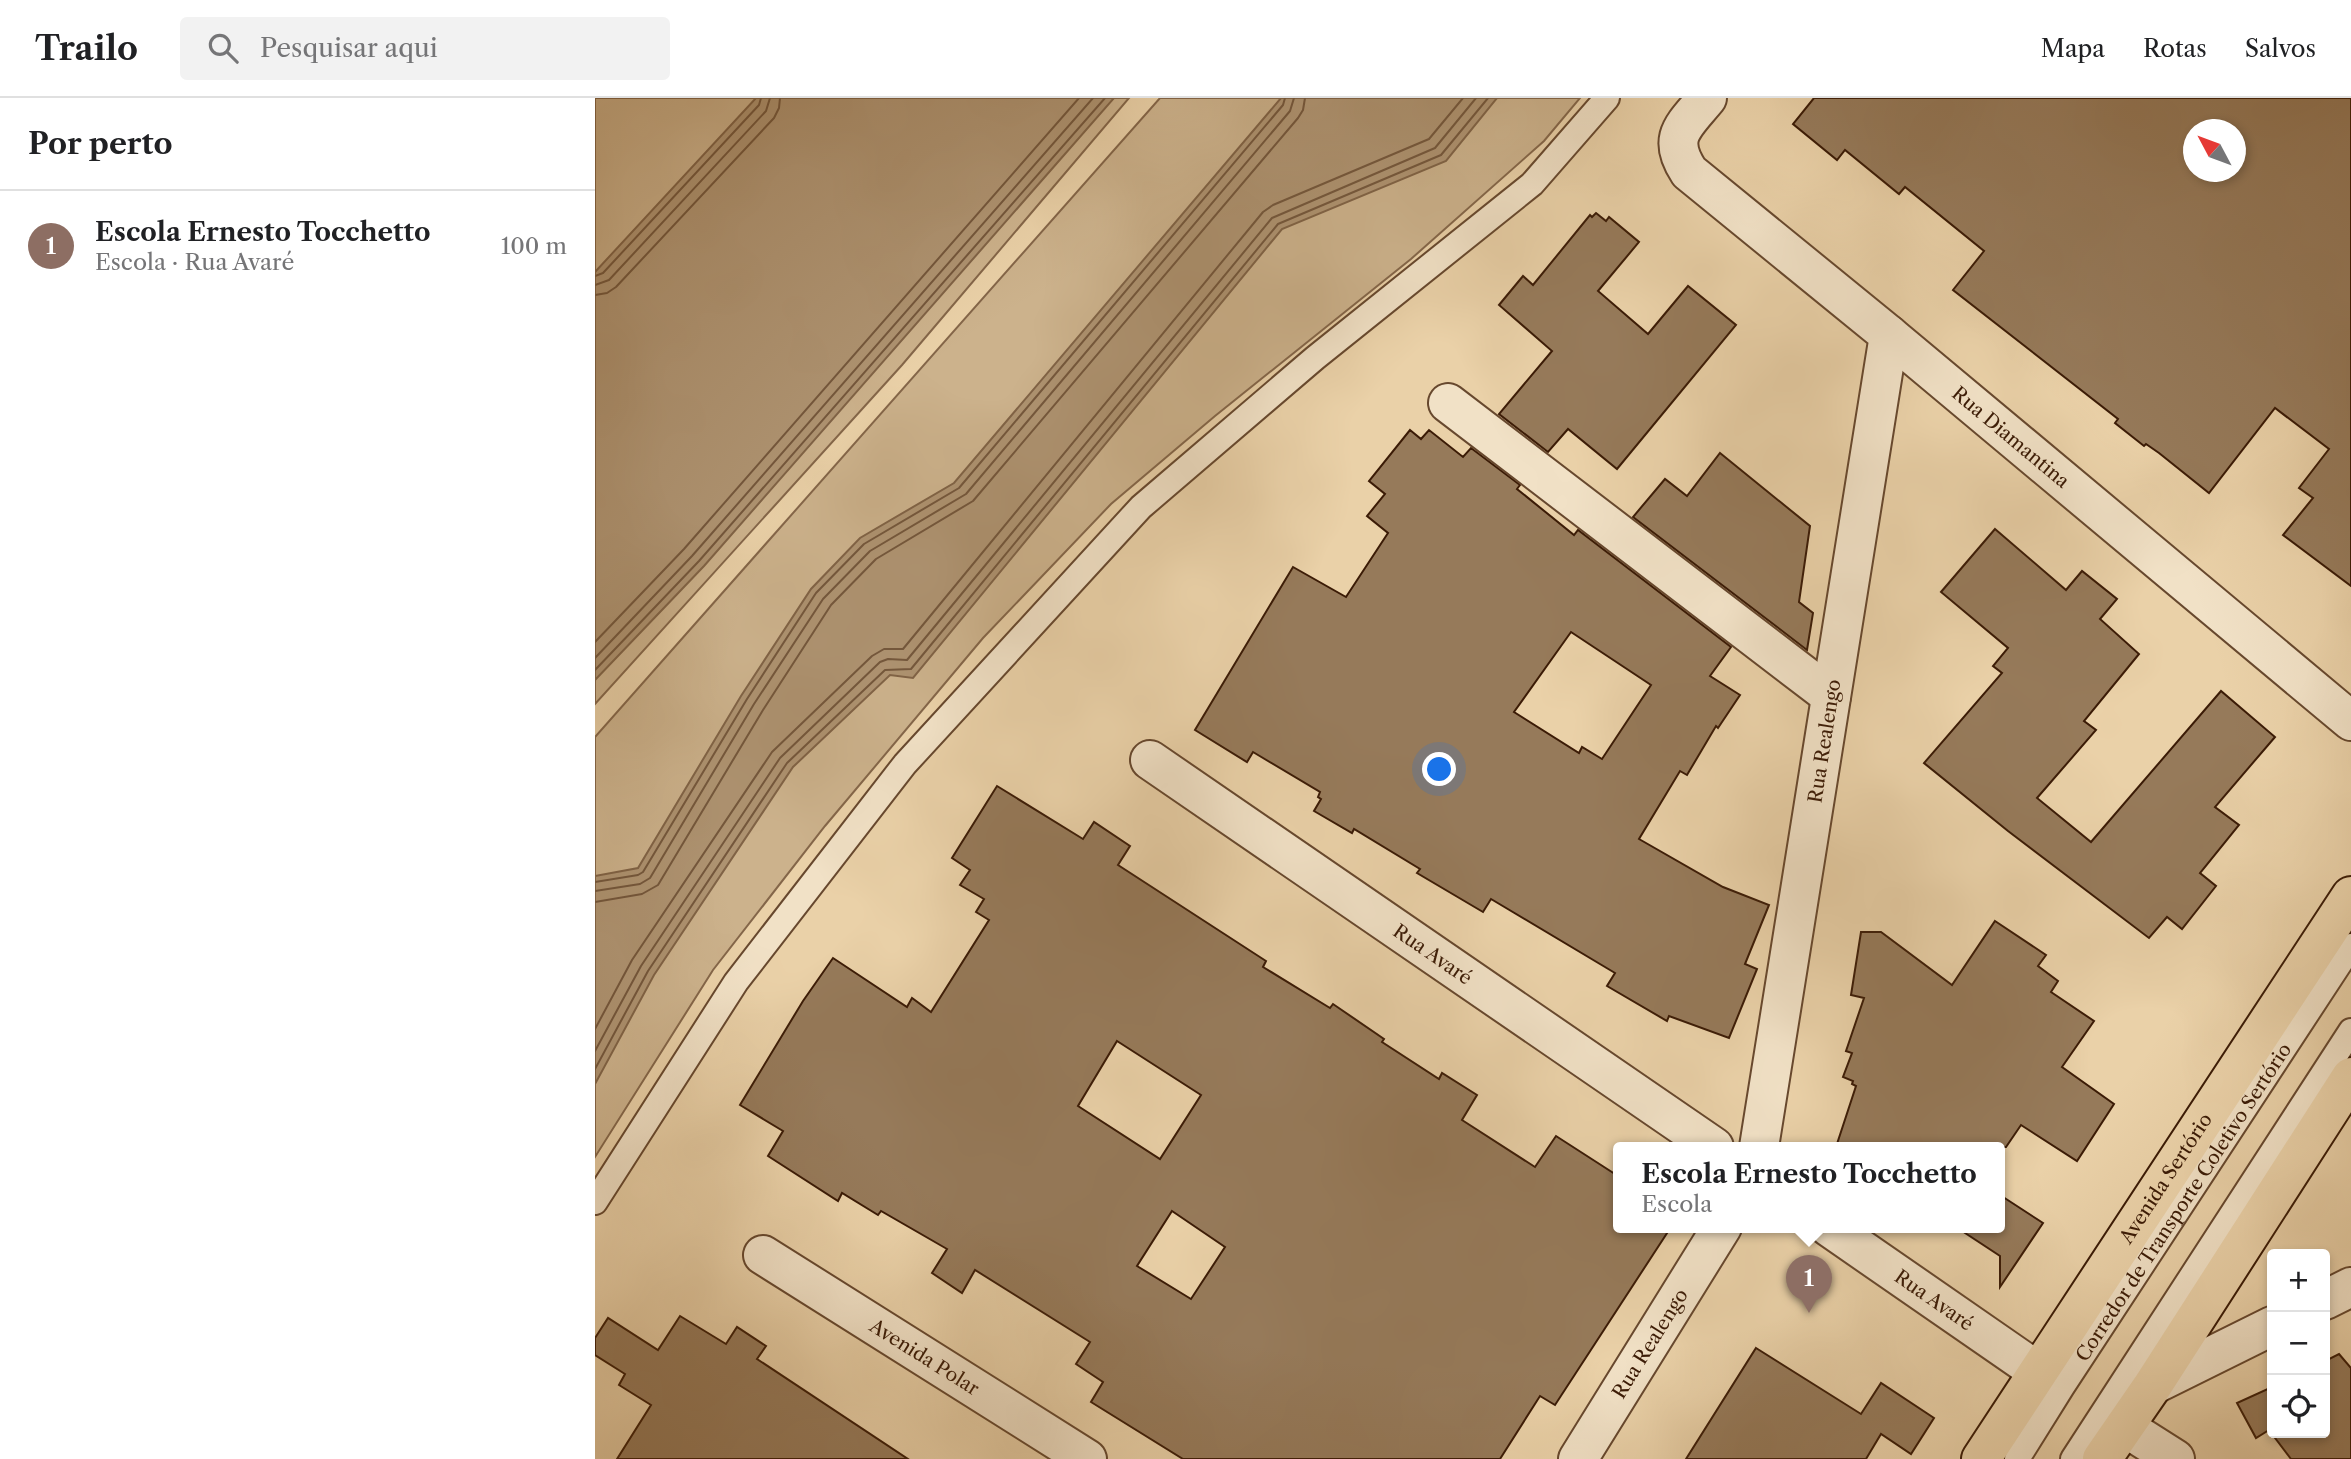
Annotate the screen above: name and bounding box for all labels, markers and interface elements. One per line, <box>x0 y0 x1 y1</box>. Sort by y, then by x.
search box <box>180 17 670 80</box>
text: Trailo <box>35 28 138 69</box>
icon: search <box>204 29 242 67</box>
text: Pesquisar aqui <box>260 32 438 64</box>
text: Mapa <box>2041 34 2105 63</box>
text: Rotas <box>2143 34 2207 63</box>
text: Salvos <box>2245 34 2316 63</box>
north arrow <box>2183 119 2246 182</box>
text: Por perto <box>28 125 173 162</box>
text: Escola Ernesto Tocchetto <box>95 216 430 248</box>
text: 1 <box>46 232 56 260</box>
text: 100 m <box>501 232 567 260</box>
text: Escola · Rua Avaré <box>95 248 294 276</box>
street label: Rua Diamantina <box>1947 382 2074 493</box>
street label: Rua Realengo <box>1803 678 1846 804</box>
your location <box>1422 752 1456 786</box>
street label: Rua Avaré <box>1389 919 1476 990</box>
street label: Corredor de Transporte Coletivo Sertório <box>2071 1039 2296 1366</box>
street label: Avenida Sertório <box>2114 1109 2217 1249</box>
popup <box>1613 1142 2005 1233</box>
text: Escola Ernesto Tocchetto <box>1641 1158 1977 1190</box>
text: Escola <box>1641 1190 1712 1218</box>
map controls <box>2267 1249 2330 1438</box>
button: + <box>2267 1249 2330 1312</box>
pin: 1 <box>1786 1255 1832 1313</box>
street label: Rua Avaré <box>1890 1265 1978 1336</box>
street label: Rua Realengo <box>1607 1285 1693 1403</box>
button: − <box>2267 1312 2330 1375</box>
street label: Avenida Polar <box>865 1314 983 1400</box>
button: locate <box>2267 1375 2330 1438</box>

